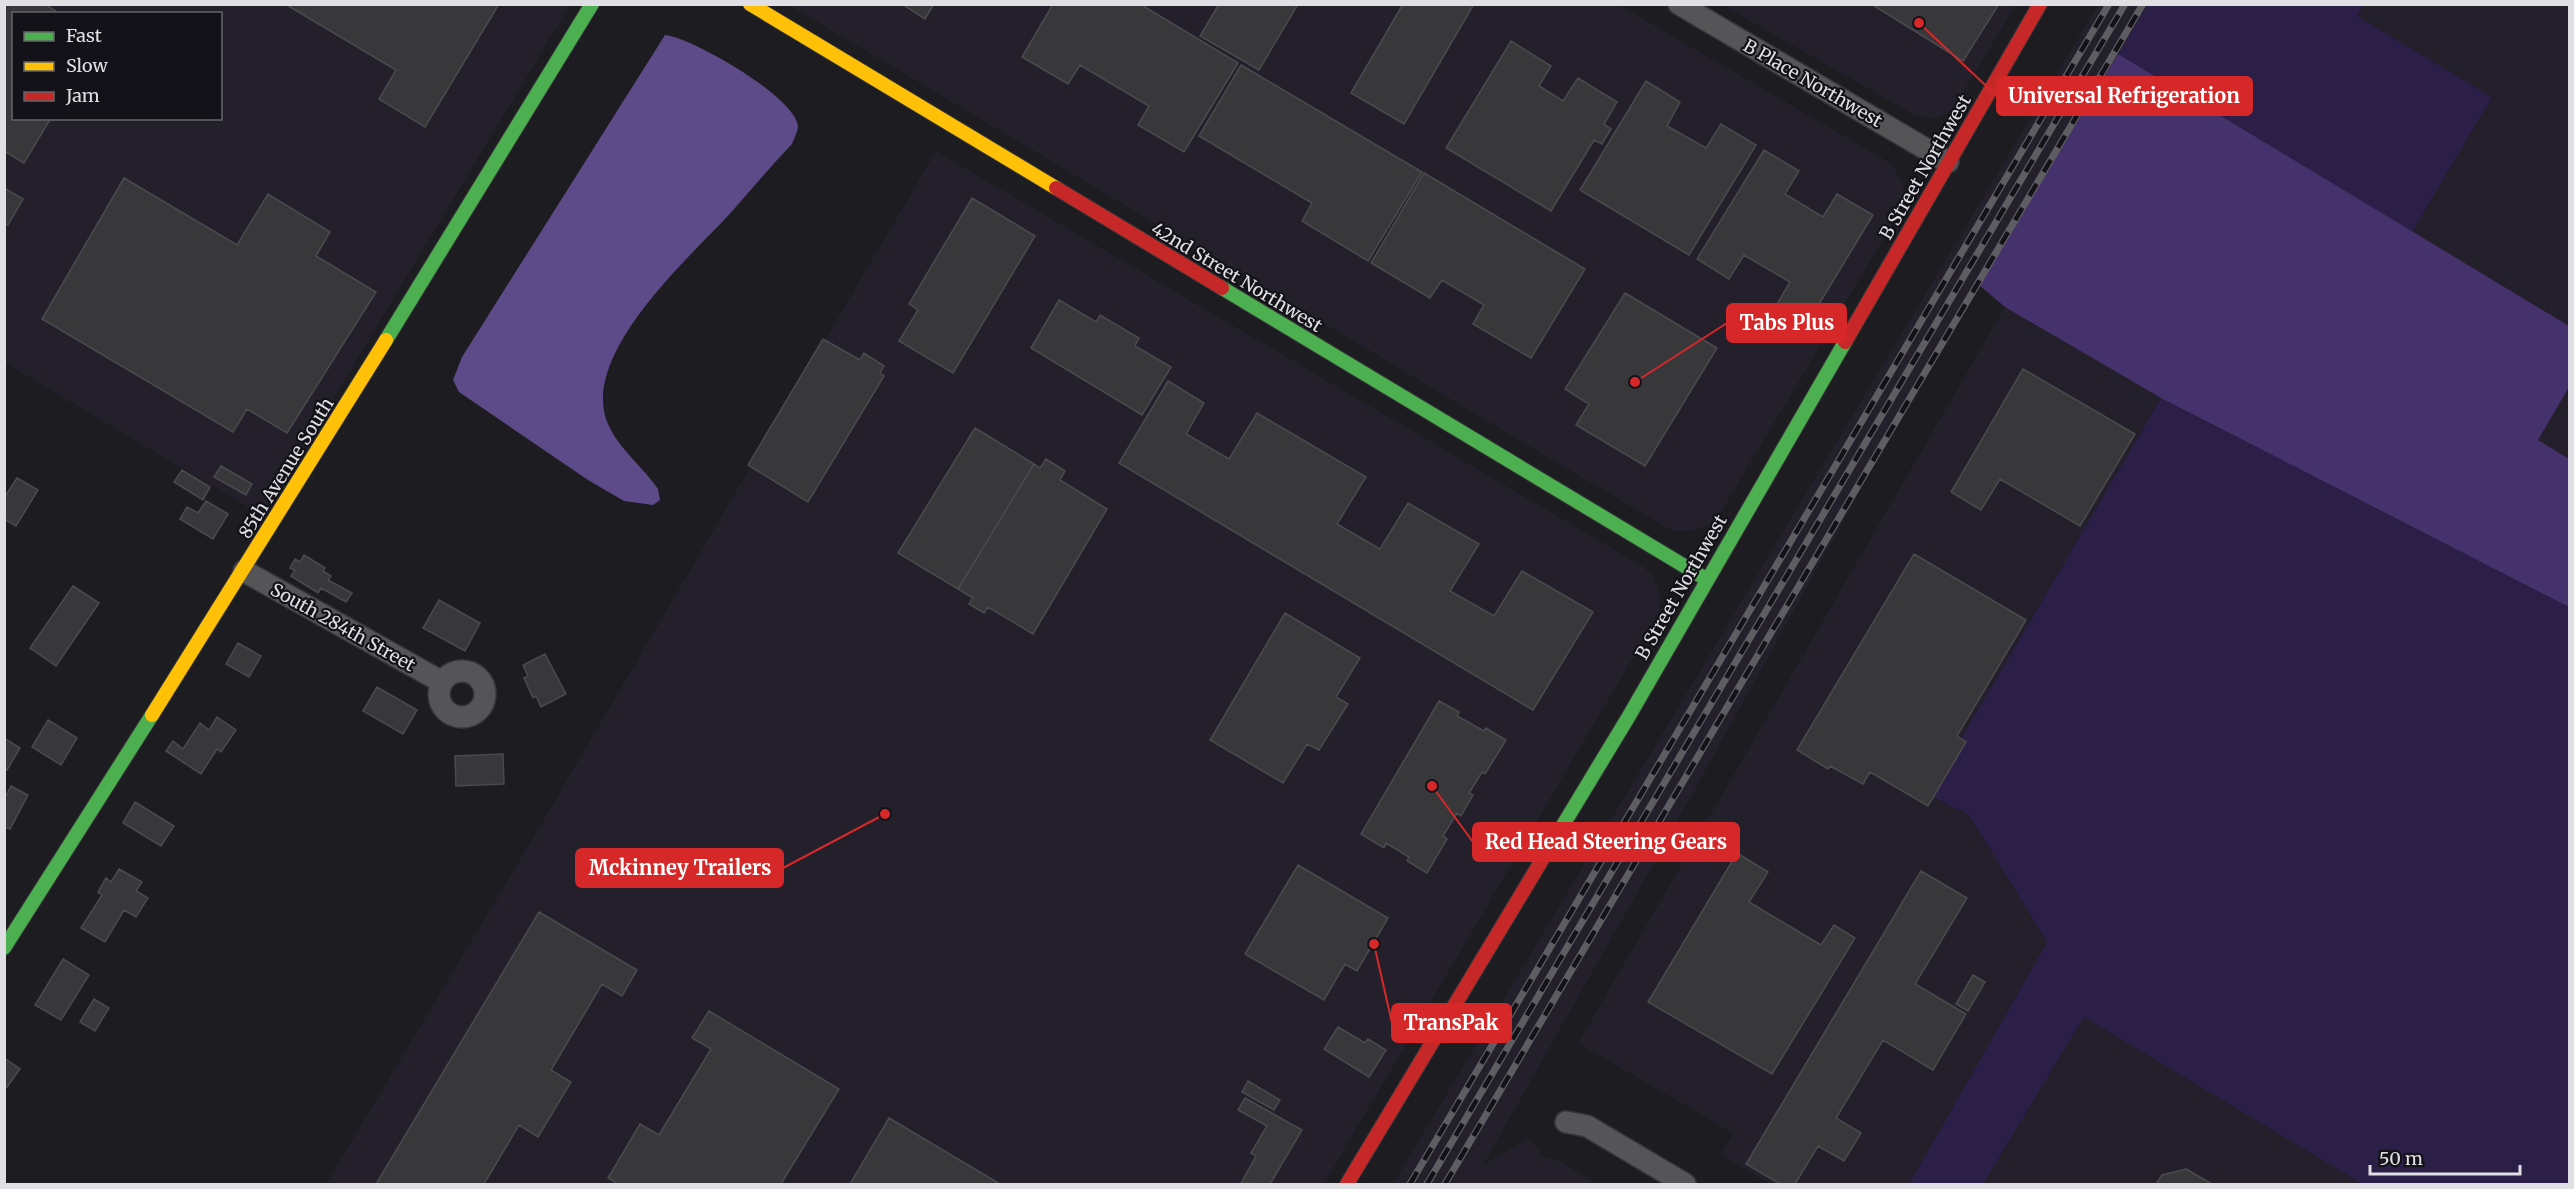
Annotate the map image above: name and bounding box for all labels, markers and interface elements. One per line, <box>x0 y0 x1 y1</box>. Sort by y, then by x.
legend <box>12 12 222 120</box>
text: Fast <box>66 24 102 47</box>
street label: B Place Northwest <box>1739 34 1887 132</box>
text: Slow <box>66 54 109 77</box>
callout: Universal Refrigeration <box>1997 77 2252 115</box>
text: Universal Refrigeration <box>2008 83 2240 108</box>
text: Jam <box>65 84 100 107</box>
street label: B Street Northwest <box>1874 90 1976 244</box>
street label: 42nd Street Northwest <box>1148 217 1326 337</box>
callout: Tabs Plus <box>1727 304 1846 342</box>
text: Tabs Plus <box>1740 310 1834 335</box>
street label: 85th Avenue South <box>233 393 339 543</box>
street label: B Street Northwest <box>1630 510 1732 664</box>
street label: South 284th Street <box>267 578 419 676</box>
callout: Red Head Steering Gears <box>1473 823 1739 861</box>
text: Red Head Steering Gears <box>1485 829 1727 854</box>
callout: Mckinney Trailers <box>576 849 783 887</box>
text: Mckinney Trailers <box>589 855 771 880</box>
callout: TransPak <box>1392 1004 1511 1042</box>
text: TransPak <box>1404 1010 1498 1035</box>
scale bar <box>2370 1138 2520 1176</box>
text: 50 m <box>2379 1147 2423 1170</box>

